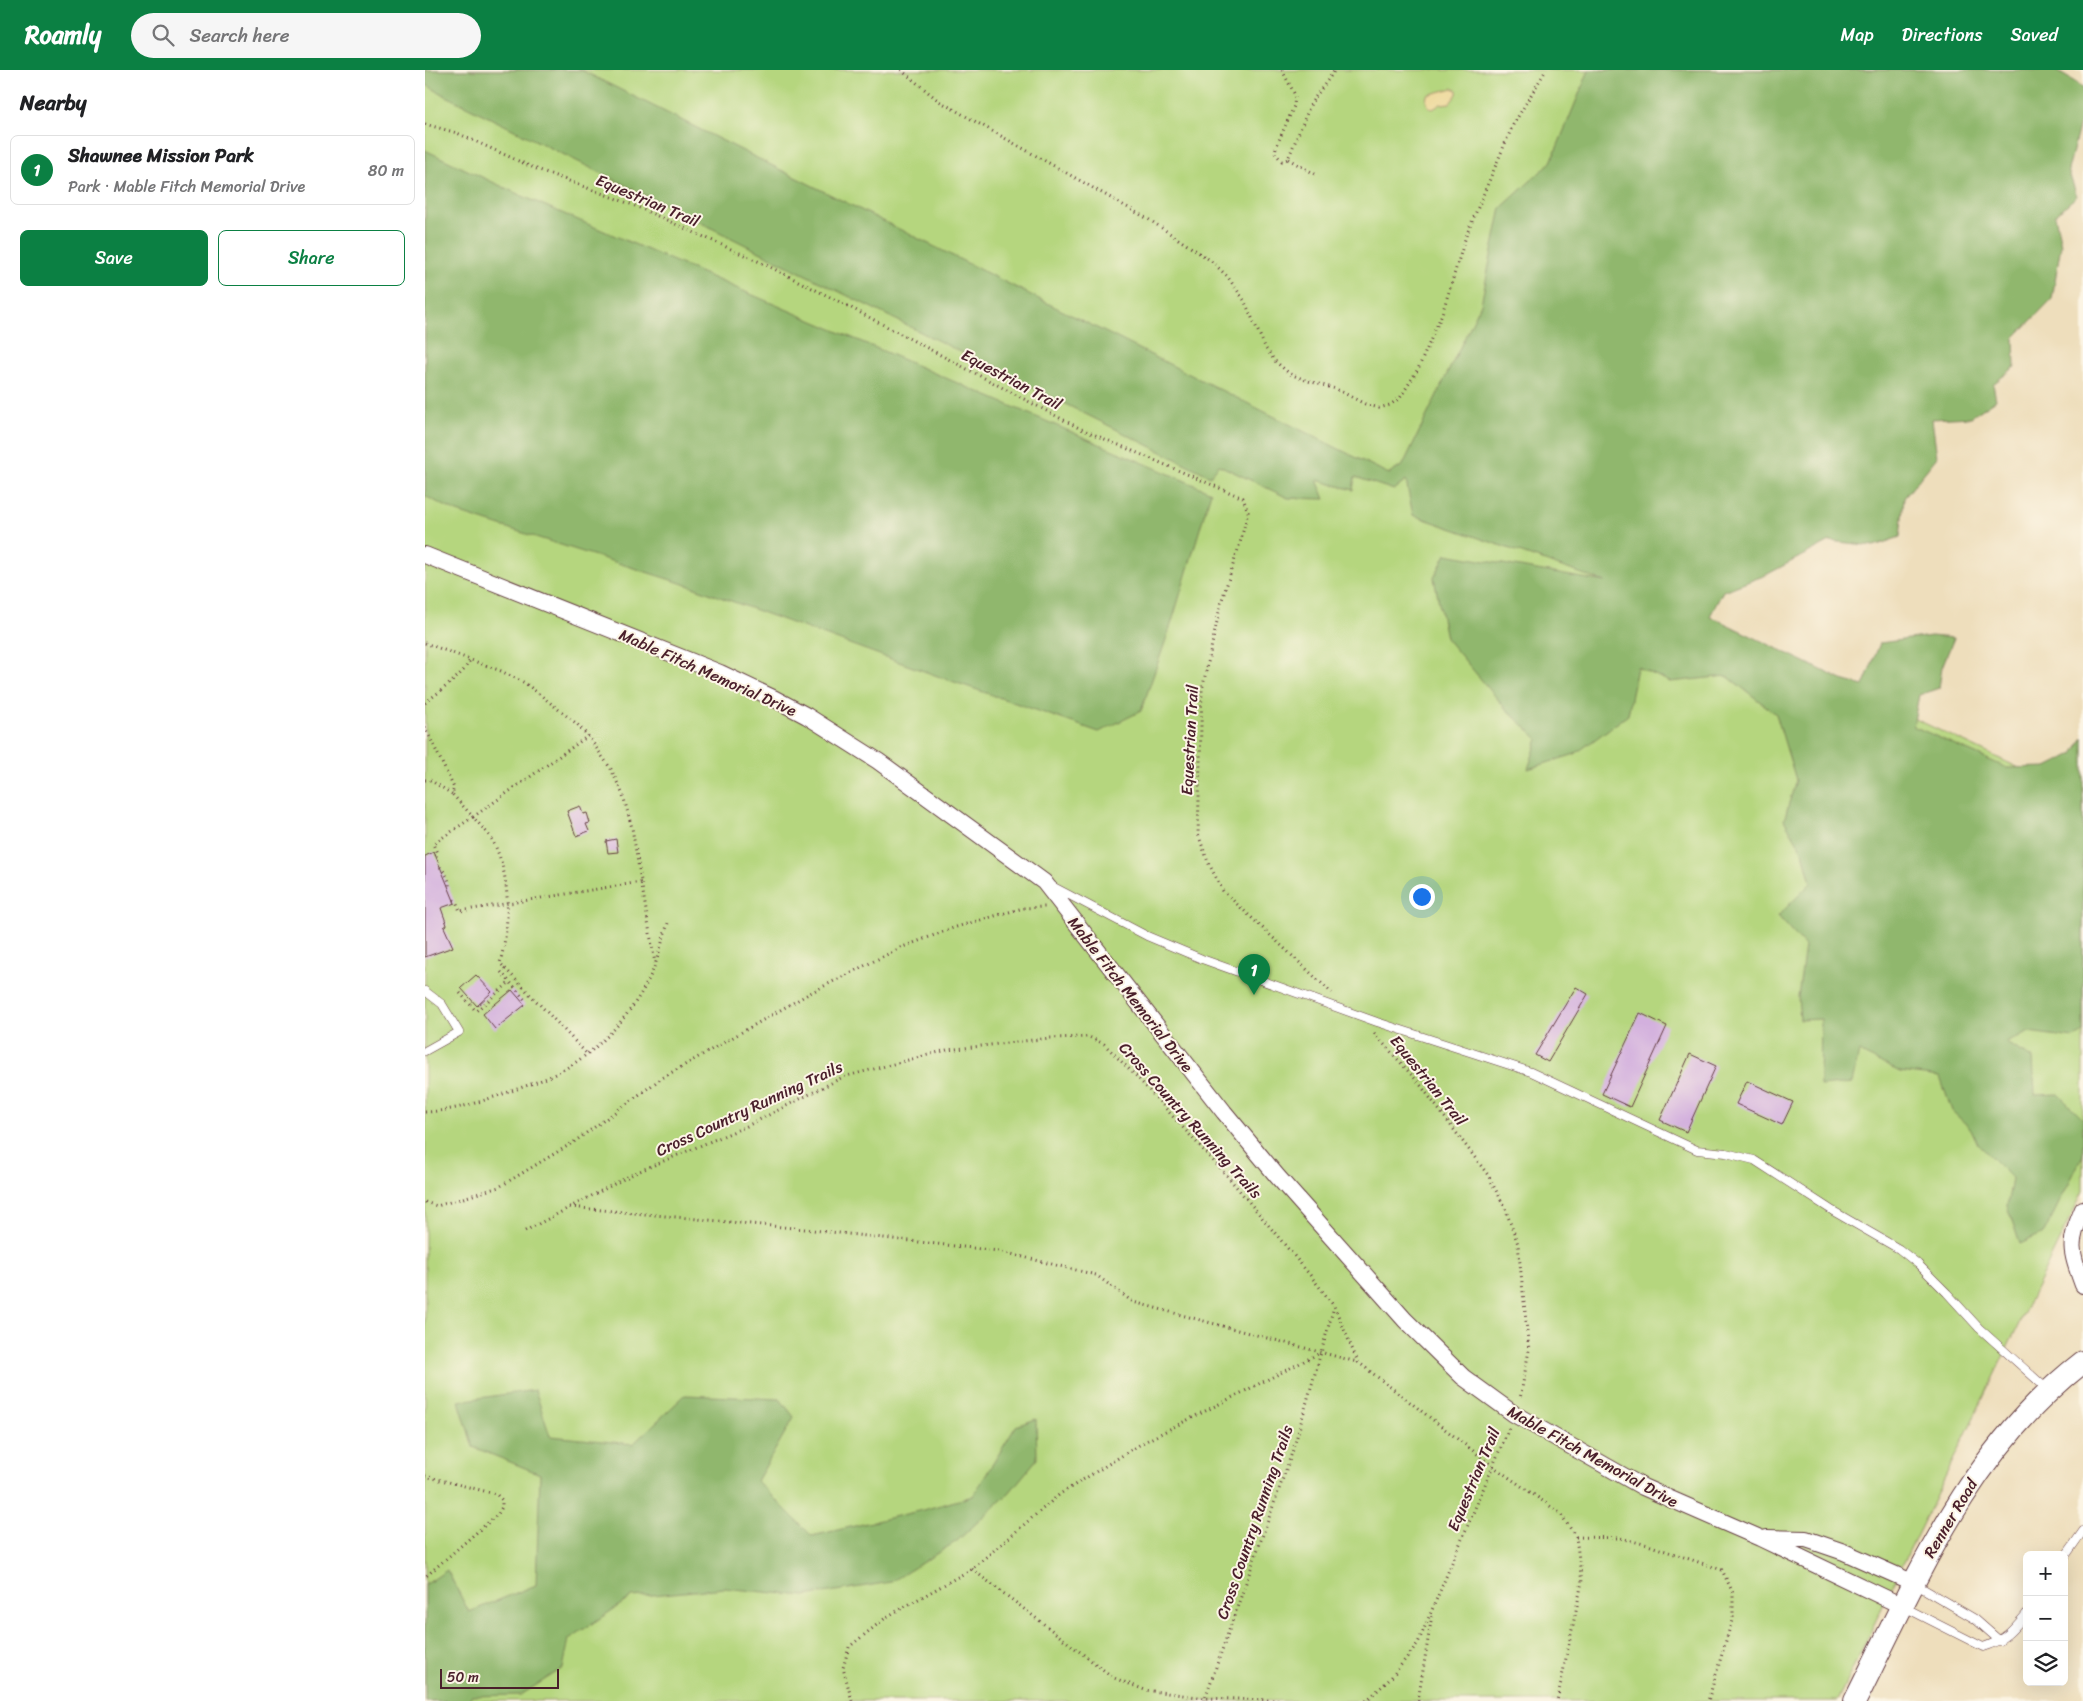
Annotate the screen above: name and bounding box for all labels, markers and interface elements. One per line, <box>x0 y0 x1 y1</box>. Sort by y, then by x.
search box <box>131 13 481 58</box>
text: Roamly <box>25 14 101 56</box>
text: Search here <box>189 19 289 52</box>
text: Map <box>1841 19 1874 51</box>
text: Directions <box>1902 19 1983 51</box>
text: Saved <box>2011 19 2058 51</box>
icon: search <box>149 21 177 49</box>
text: Nearby <box>20 84 86 122</box>
text: Shawnee Mission Park <box>68 139 254 172</box>
text: 1 <box>34 156 40 185</box>
text: 80 m <box>368 156 404 185</box>
street label: Equestrian Trail <box>591 166 705 236</box>
text: Park · Mable Fitch Memorial Drive <box>68 172 305 201</box>
button: Save <box>20 230 208 286</box>
button: Share <box>218 230 405 286</box>
street label: Equestrian Trail <box>956 341 1068 418</box>
street label: Mable Fitch Memorial Drive <box>614 620 802 725</box>
street label: Equestrian Trail <box>1172 684 1207 796</box>
your location <box>1409 884 1435 910</box>
street label: Mable Fitch Memorial Drive <box>1060 910 1201 1079</box>
pin: 1 <box>1238 954 1270 995</box>
street label: Equestrian Trail <box>1383 1028 1475 1133</box>
street label: Cross Country Running Trails <box>1112 1035 1270 1206</box>
street label: Cross Country Running Trails <box>651 1052 848 1165</box>
street label: Mable Fitch Memorial Drive <box>1502 1397 1684 1516</box>
street label: Cross Country Running Trails <box>1208 1420 1302 1623</box>
street label: Equestrian Trail <box>1439 1422 1509 1536</box>
street label: Renner Road <box>1915 1472 1986 1564</box>
map controls <box>2023 1551 2068 1686</box>
button: + <box>2023 1551 2068 1596</box>
button: − <box>2023 1596 2068 1641</box>
button: layers <box>2023 1641 2068 1686</box>
text: 50 m <box>447 1665 479 1690</box>
scale bar <box>440 1666 559 1689</box>

